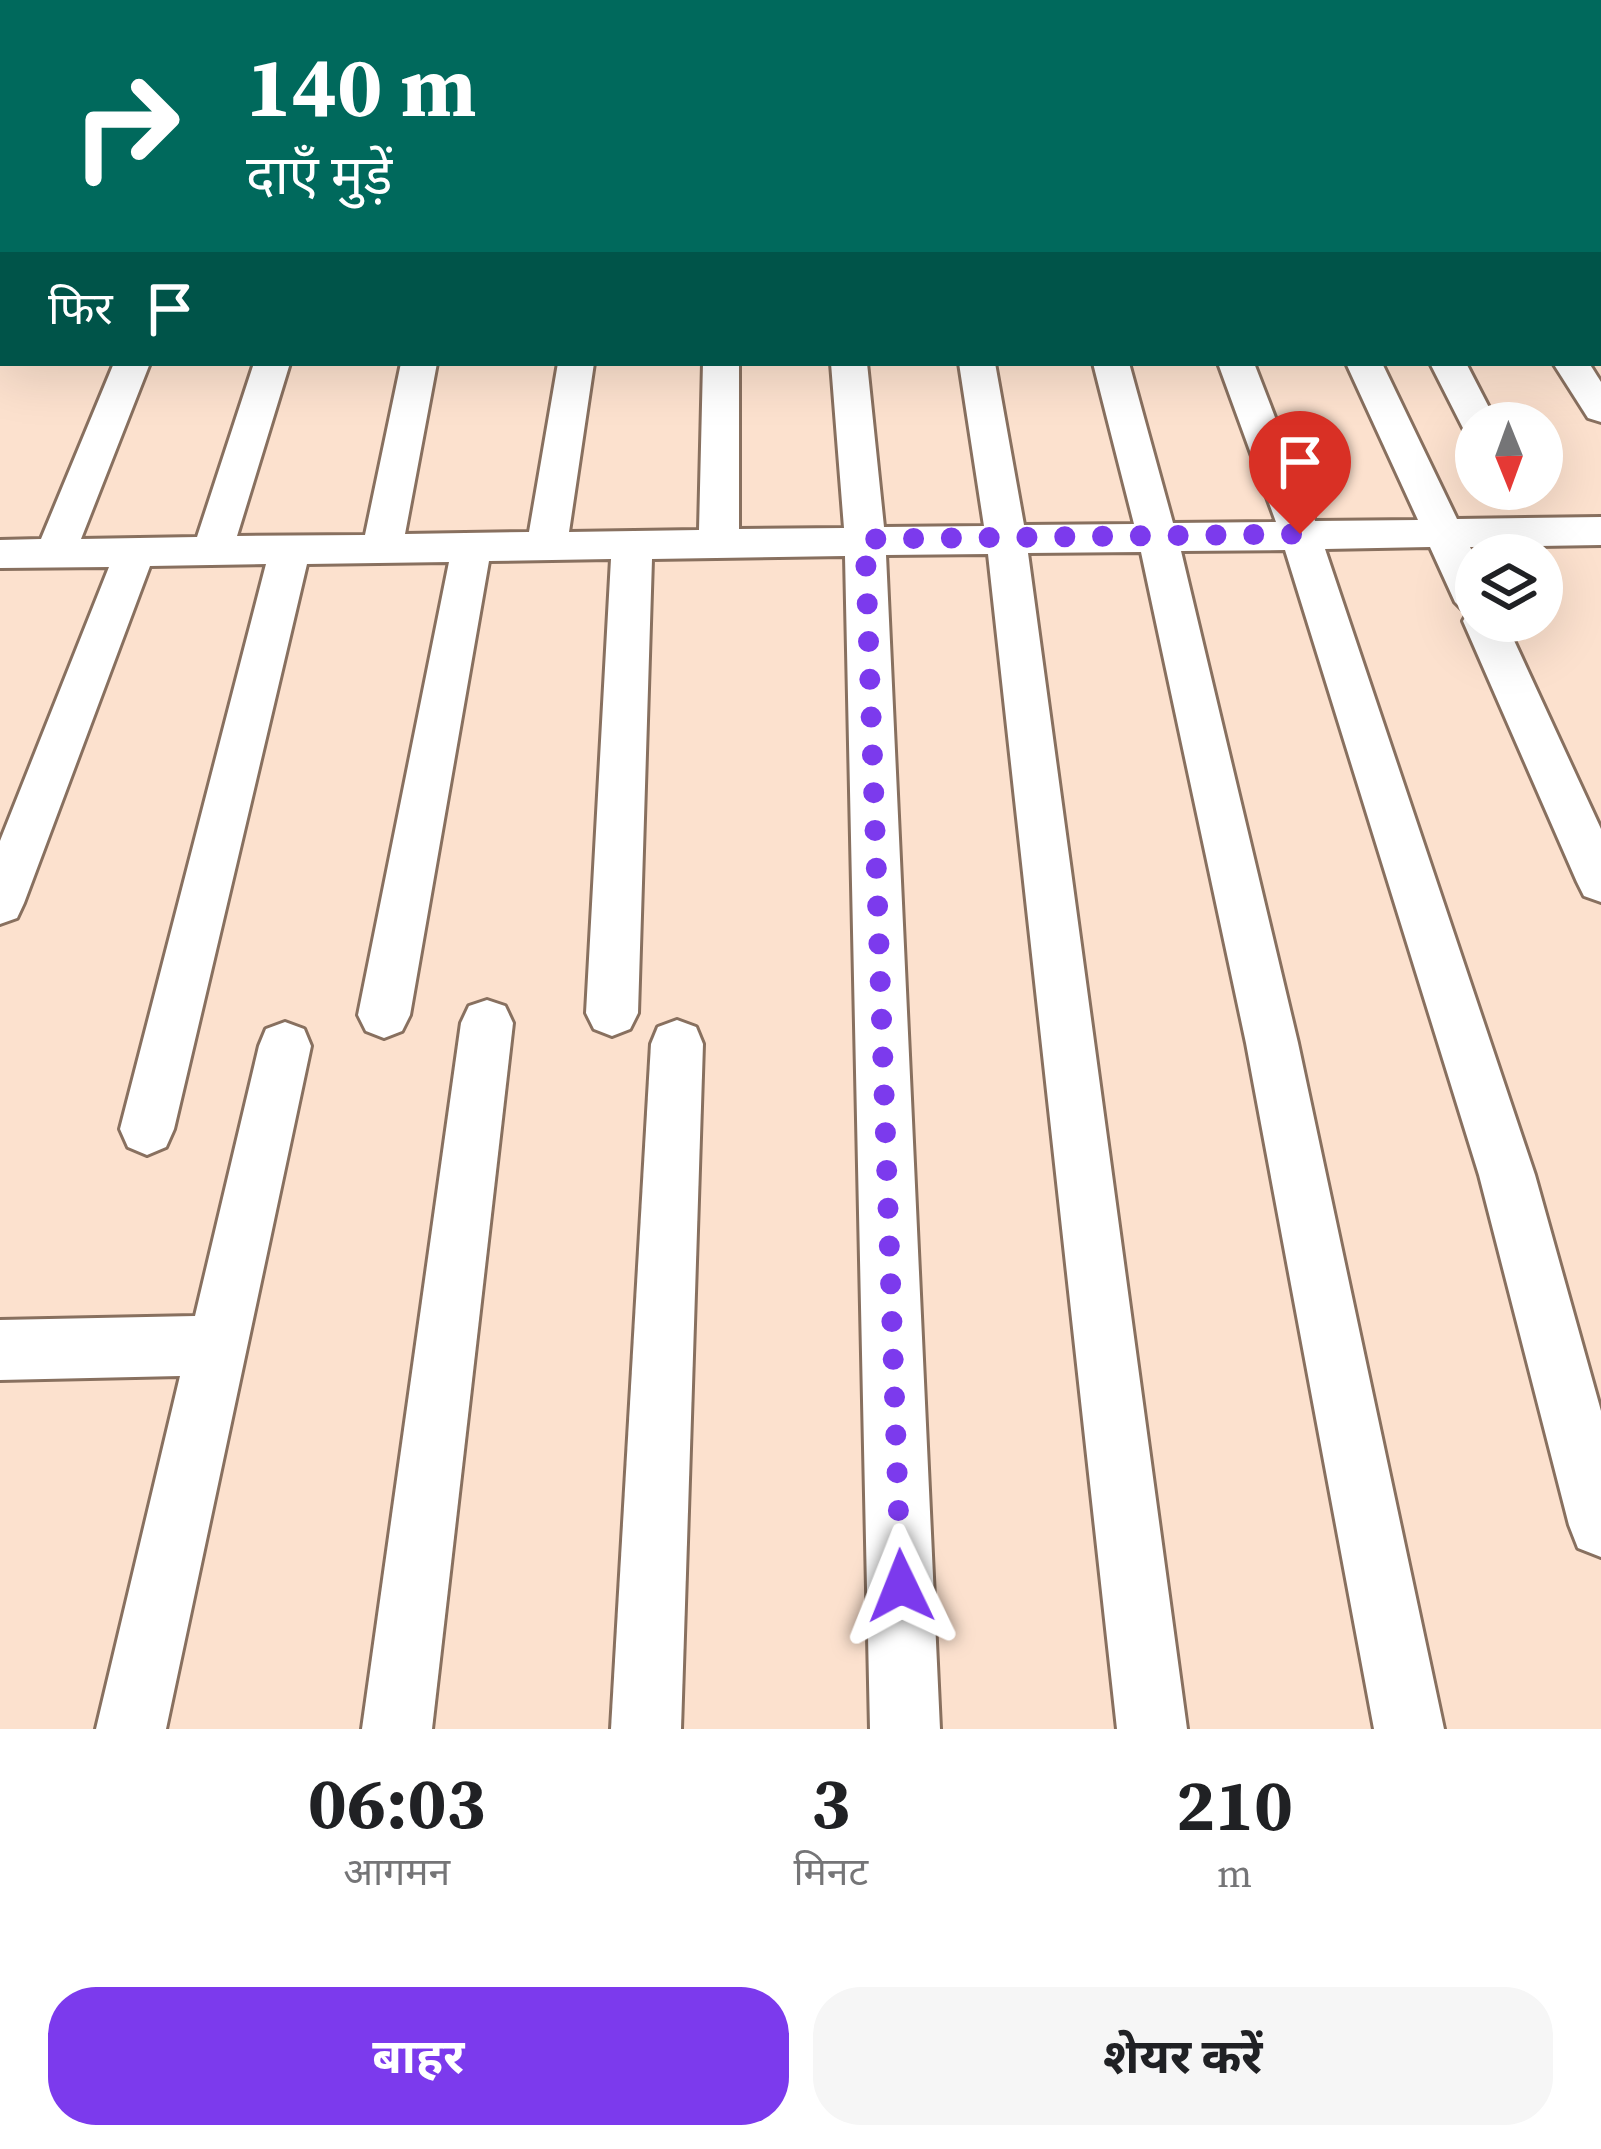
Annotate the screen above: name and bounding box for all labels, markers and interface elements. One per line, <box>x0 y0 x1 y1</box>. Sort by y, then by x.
text: 140 m <box>246 29 477 144</box>
icon: right <box>48 48 204 204</box>
text: दाएँ मुड़ें <box>246 138 392 212</box>
icon: arrive <box>137 276 203 342</box>
text: फिर <box>48 277 113 339</box>
north arrow <box>1455 402 1563 510</box>
map controls <box>1455 402 1563 642</box>
pin <box>1249 411 1351 534</box>
icon: arrive <box>1267 429 1333 495</box>
button: layers <box>1455 534 1563 642</box>
position arrow <box>838 1523 964 1649</box>
text: 06:03 <box>308 1753 486 1852</box>
text: 3 <box>811 1753 850 1852</box>
text: 210 <box>1176 1755 1293 1854</box>
text: आगमन <box>343 1845 450 1898</box>
text: मिनट <box>793 1845 868 1898</box>
text: m <box>1217 1847 1252 1900</box>
button: बाहर <box>48 1987 789 2125</box>
button: शेयर करें <box>813 1987 1553 2125</box>

